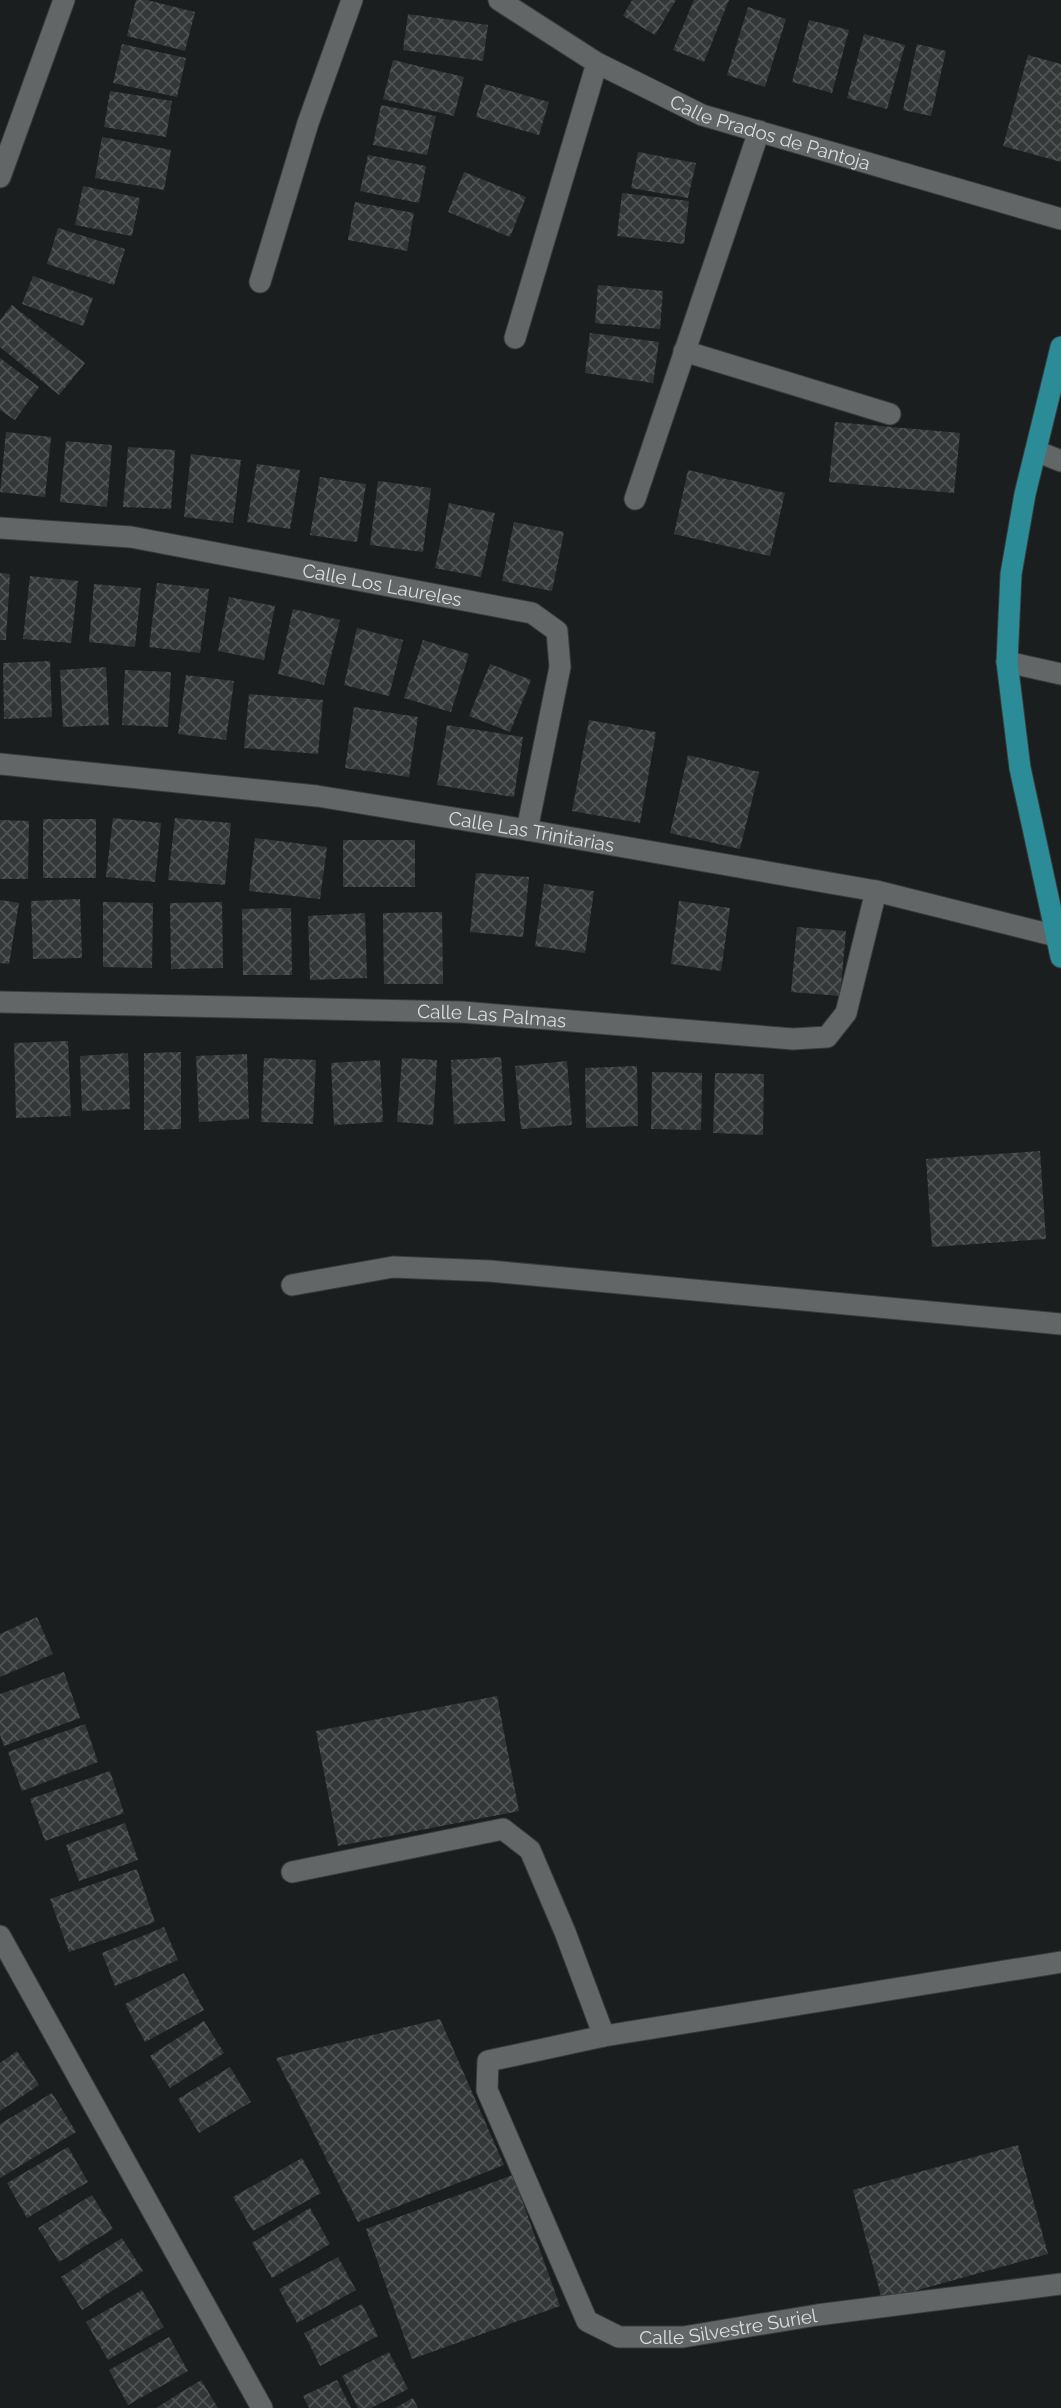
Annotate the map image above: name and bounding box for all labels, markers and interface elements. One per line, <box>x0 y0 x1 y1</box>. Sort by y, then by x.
street label: Calle Prados de Pantoja <box>667 90 873 174</box>
street label: Calle Los Laureles <box>301 559 464 610</box>
street label: Calle Las Trinitarias <box>447 806 616 856</box>
street label: Calle Las Palmas <box>417 1000 567 1031</box>
street label: Calle Silvestre Suriel <box>639 2304 819 2348</box>

